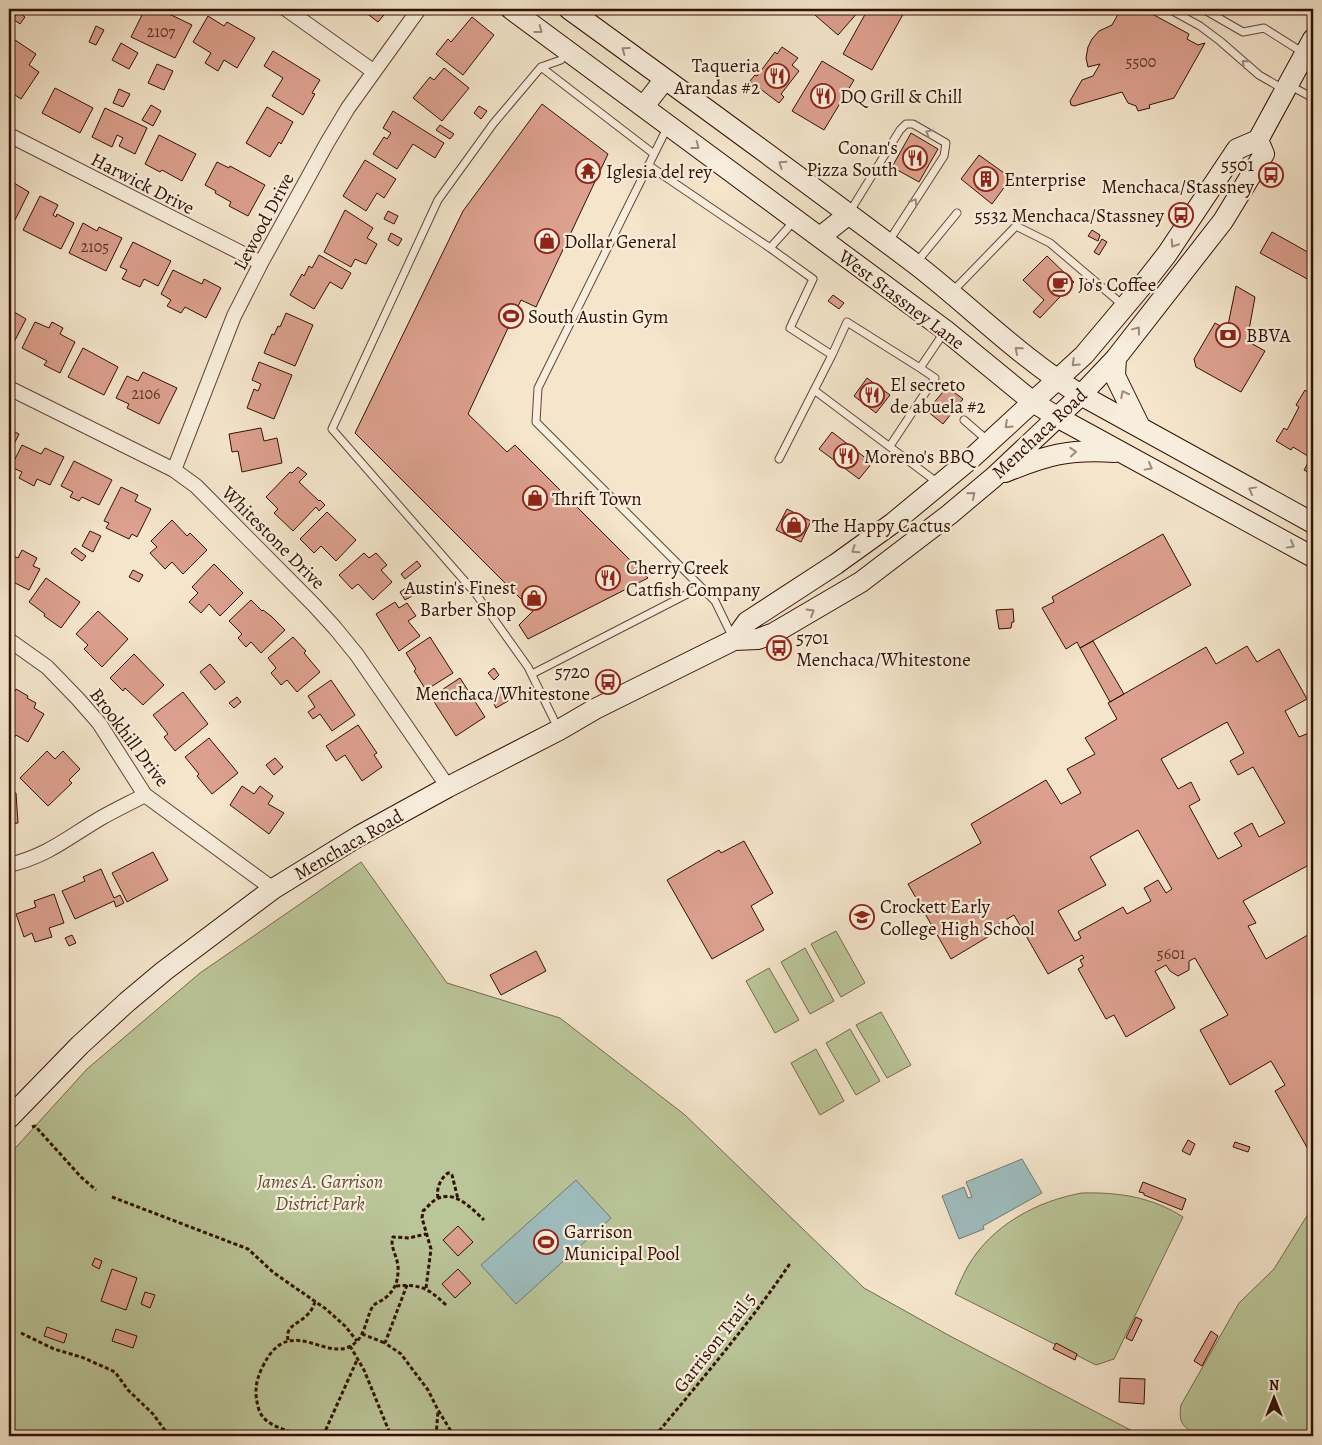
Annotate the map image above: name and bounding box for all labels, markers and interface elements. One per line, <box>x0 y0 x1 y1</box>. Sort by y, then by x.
house number: 2107 <box>147 21 175 43</box>
one-way arrow <box>533 24 543 33</box>
one-way arrow <box>621 47 631 56</box>
house number: 5500 <box>1126 51 1156 73</box>
place label: Taqueria Arandas #2 <box>673 53 760 101</box>
one-way arrow <box>1242 60 1251 69</box>
restaurant icon: Taqueria Arandas #2 <box>764 63 790 89</box>
restaurant icon: DQ Grill & Chill <box>810 83 836 109</box>
place label: DQ Grill & Chill <box>840 84 962 110</box>
one-way arrow <box>925 129 934 139</box>
place label: Conan's Pizza South <box>806 135 898 183</box>
one-way arrow <box>690 140 700 149</box>
restaurant icon: Conan's Pizza South <box>902 145 928 171</box>
street label: Harwick Drive <box>86 147 199 221</box>
place label: 5501 Menchaca/Stassney <box>1101 152 1255 200</box>
temple icon: Iglesia del rey <box>575 158 601 184</box>
place label: Iglesia del rey <box>606 159 712 185</box>
one-way arrow <box>778 161 787 170</box>
bus stop icon: 5501 Menchaca/Stassney <box>1258 162 1284 188</box>
building icon: Enterprise <box>973 166 999 192</box>
place label: Enterprise <box>1004 167 1086 193</box>
street label: Lewood Drive <box>227 168 300 275</box>
one-way arrow <box>908 199 917 208</box>
bus stop icon: 5532 Menchaca/Stassney <box>1168 202 1194 228</box>
place label: 5532 Menchaca/Stassney <box>974 203 1165 229</box>
shop icon: Dollar General <box>534 228 560 254</box>
place label: Dollar General <box>564 229 677 255</box>
house number: 2105 <box>81 236 109 258</box>
one-way arrow <box>1170 238 1180 247</box>
street label: West Stassney Lane <box>832 243 970 356</box>
cafe icon: Jo's Coffee <box>1047 271 1073 297</box>
place label: Jo's Coffee <box>1078 272 1156 298</box>
sports icon: South Austin Gym <box>498 303 524 329</box>
place label: South Austin Gym <box>528 304 669 330</box>
bank icon: BBVA <box>1215 322 1241 348</box>
place label: BBVA <box>1246 323 1291 349</box>
one-way arrow <box>1131 326 1140 336</box>
one-way arrow <box>1015 347 1024 356</box>
one-way arrow <box>1072 357 1081 366</box>
place label: El secreto de abuela #2 <box>890 372 986 420</box>
restaurant icon: El secreto de abuela #2 <box>859 382 885 408</box>
street label: Menchaca Road <box>986 382 1094 485</box>
house number: 2106 <box>132 383 161 405</box>
one-way arrow <box>1120 390 1130 399</box>
one-way arrow <box>1004 419 1013 428</box>
restaurant icon: Moreno's BBQ <box>833 443 859 469</box>
place label: Moreno's BBQ <box>864 444 977 470</box>
one-way arrow <box>1069 446 1077 457</box>
one-way arrow <box>1143 461 1152 471</box>
street label: Whitestone Drive <box>215 480 331 595</box>
shop icon: Thrift Town <box>522 485 548 511</box>
place label: Thrift Town <box>552 486 642 512</box>
one-way arrow <box>1248 486 1257 496</box>
one-way arrow <box>966 493 975 501</box>
shop icon: The Happy Cactus <box>781 512 807 538</box>
place label: The Happy Cactus <box>812 513 951 539</box>
one-way arrow <box>1286 538 1295 548</box>
one-way arrow <box>852 544 861 553</box>
place label: Cherry Creek Catfish Company <box>626 555 760 603</box>
restaurant icon: Cherry Creek Catfish Company <box>595 565 621 591</box>
place label: Austin's Finest Barber Shop <box>404 575 516 623</box>
shop icon: Austin's Finest Barber Shop <box>521 585 547 611</box>
one-way arrow <box>805 608 814 618</box>
place label: 5701 Menchaca/Whitestone <box>796 625 971 673</box>
bus stop icon: 5701 Menchaca/Whitestone <box>766 635 792 661</box>
place label: 5720 Menchaca/Whitestone <box>415 659 590 707</box>
bus stop icon: 5720 Menchaca/Whitestone <box>595 669 621 695</box>
street label: Brookhill Drive <box>83 683 175 792</box>
street label: Menchaca Road <box>289 803 408 887</box>
place label: Crockett Early College High School <box>880 894 1035 942</box>
school or university icon: Crockett Early College High School <box>849 904 875 930</box>
house number: 5601 <box>1157 943 1186 965</box>
park label: James A. Garrison District Park <box>256 1169 383 1217</box>
place label: Garrison Municipal Pool <box>564 1219 680 1267</box>
sports icon: Garrison Municipal Pool <box>533 1229 559 1255</box>
street label: Garrison Trail 5 <box>668 1287 762 1398</box>
north arrow <box>1250 1372 1300 1422</box>
text: N <box>1269 1376 1279 1395</box>

